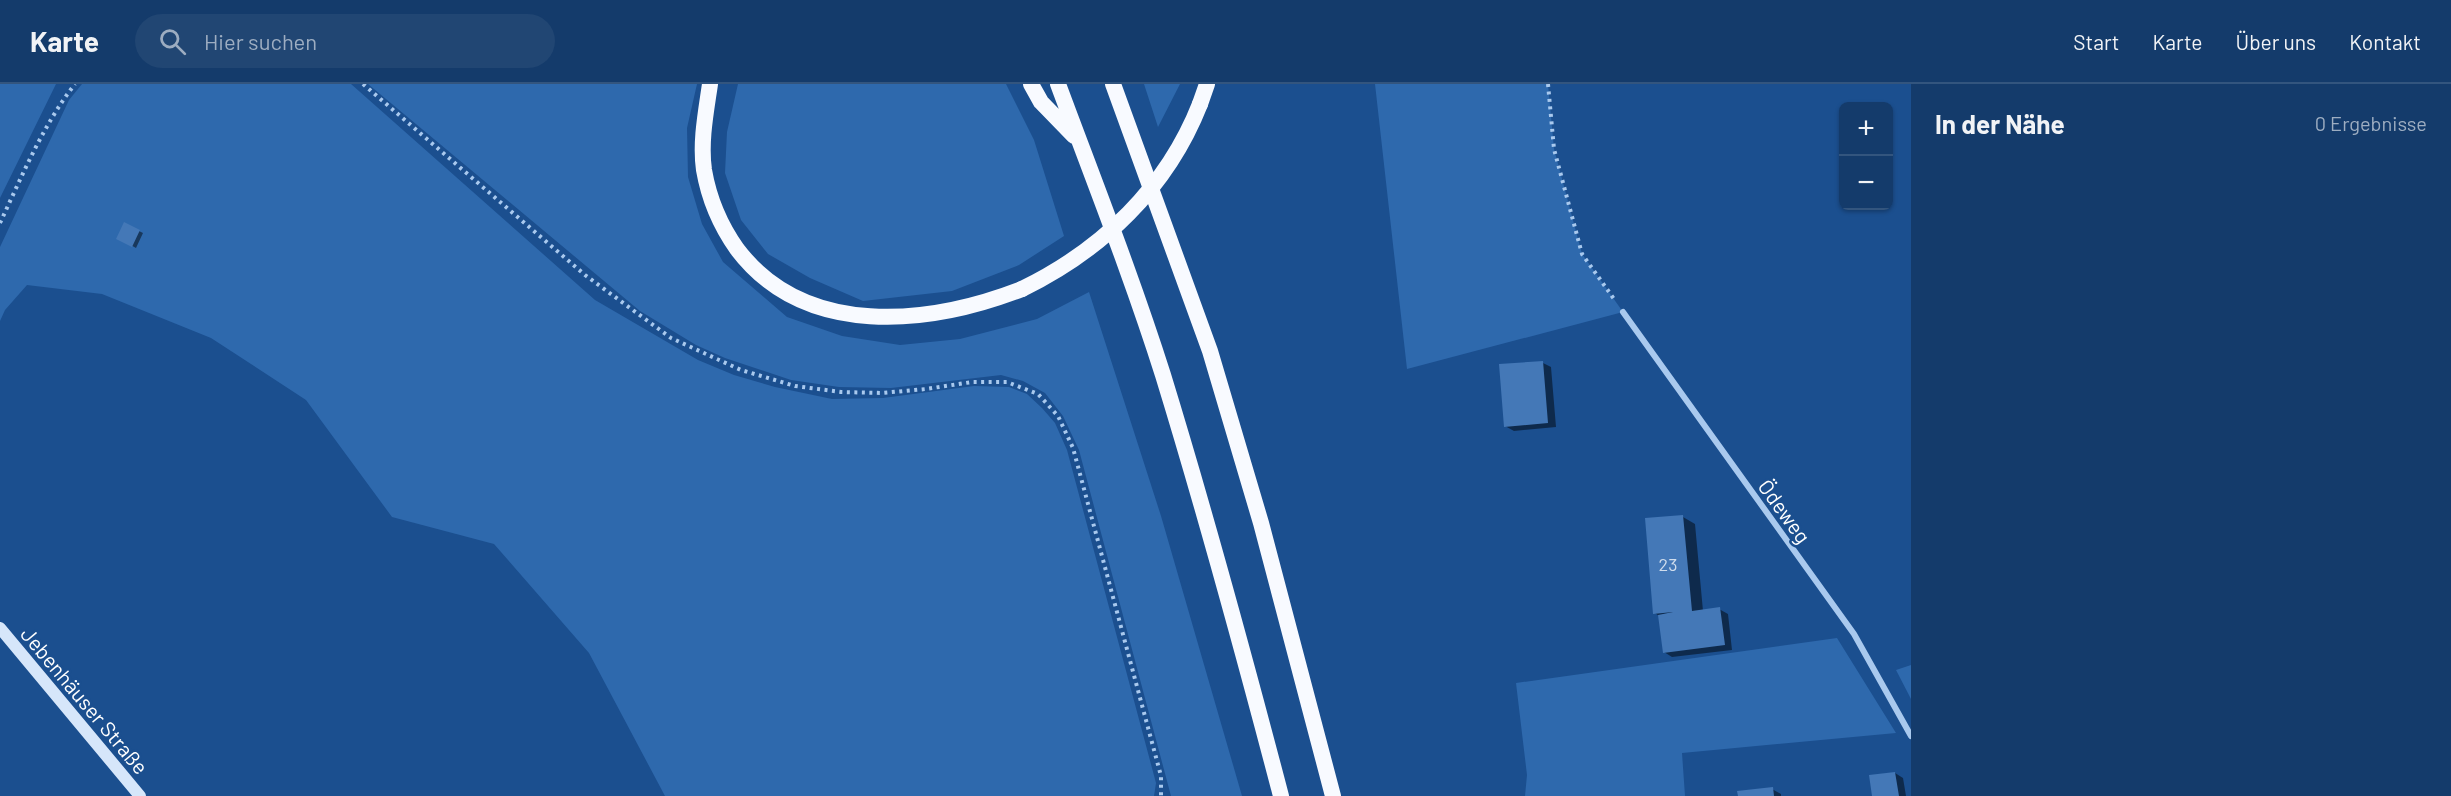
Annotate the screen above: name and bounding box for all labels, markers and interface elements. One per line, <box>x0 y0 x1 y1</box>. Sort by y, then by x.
search box <box>135 14 555 68</box>
text: Karte <box>30 24 99 58</box>
icon: search <box>156 25 189 58</box>
text: Hier suchen <box>204 28 317 54</box>
text: Start <box>2073 29 2120 54</box>
text: Karte <box>2153 29 2203 54</box>
text: Über uns <box>2236 29 2316 54</box>
text: Kontakt <box>2349 29 2421 54</box>
map controls <box>1839 102 1893 210</box>
button: + <box>1839 102 1893 156</box>
text: In der Nähe <box>1935 108 2065 139</box>
text: 0 Ergebnisse <box>2315 111 2427 135</box>
button: − <box>1839 156 1893 210</box>
street label: Ödeweg <box>1754 474 1816 548</box>
house number: 23 <box>1659 553 1677 575</box>
street label: Jebenhäuser Straße <box>16 621 154 779</box>

